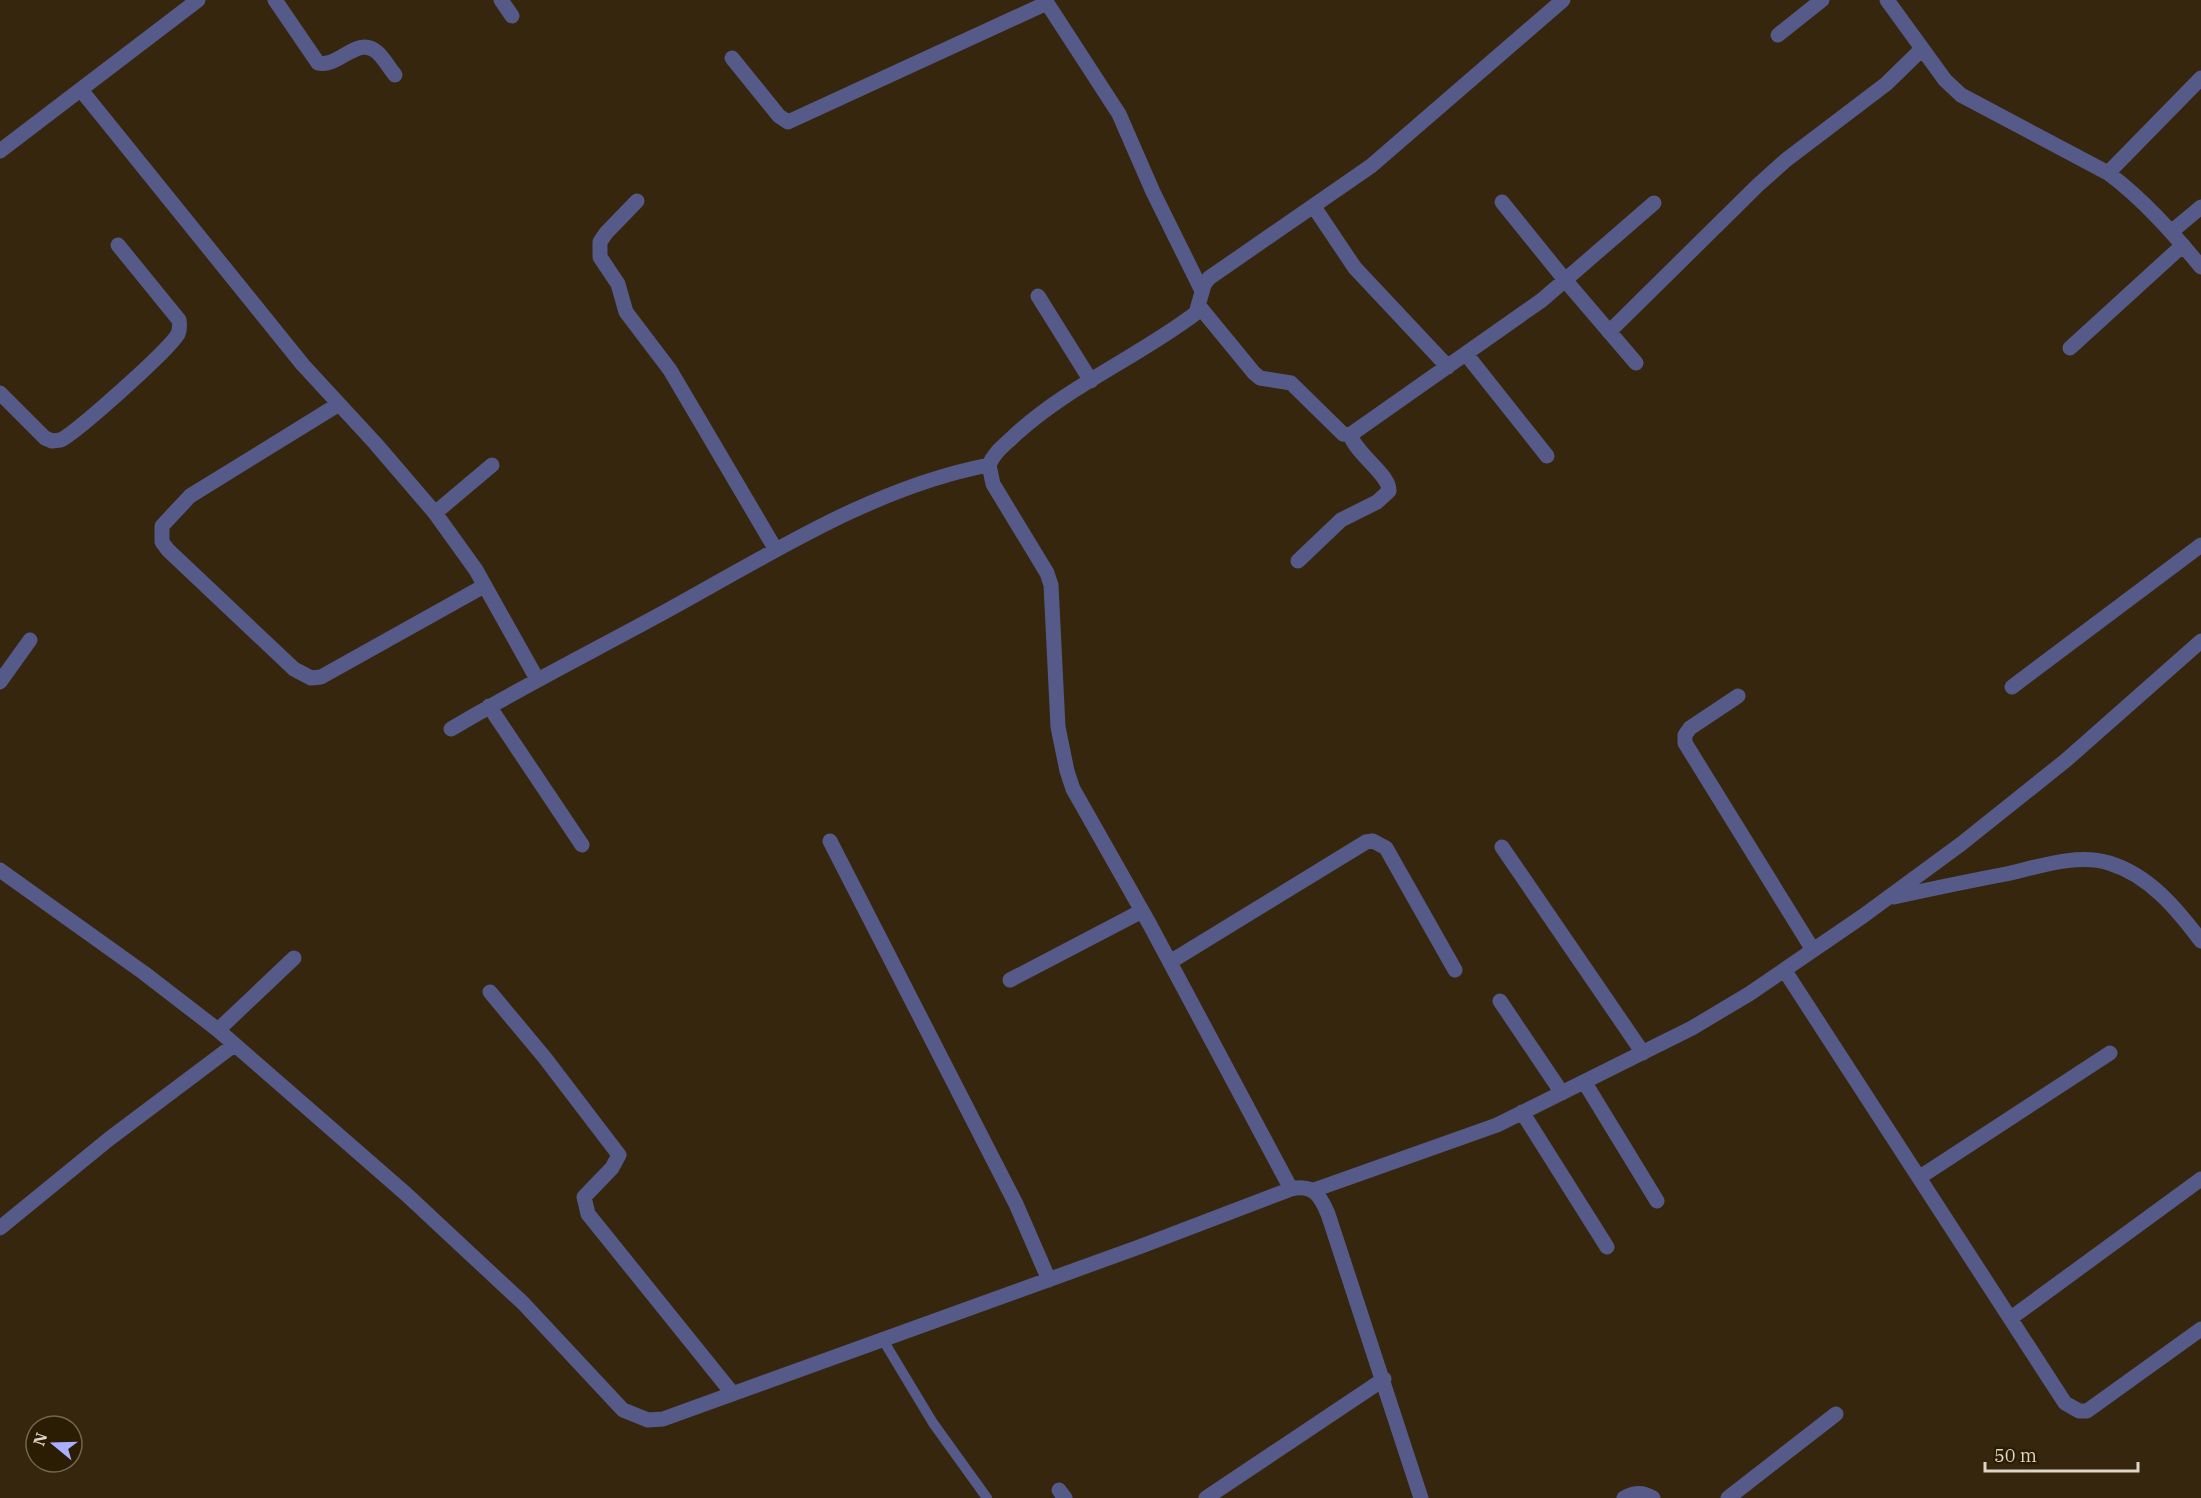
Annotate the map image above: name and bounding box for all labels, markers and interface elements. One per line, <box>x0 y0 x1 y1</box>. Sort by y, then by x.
north arrow <box>24 1414 84 1474</box>
text: N <box>28 1430 51 1448</box>
scale bar <box>1985 1435 2138 1473</box>
text: 50 m <box>1994 1444 2037 1467</box>

